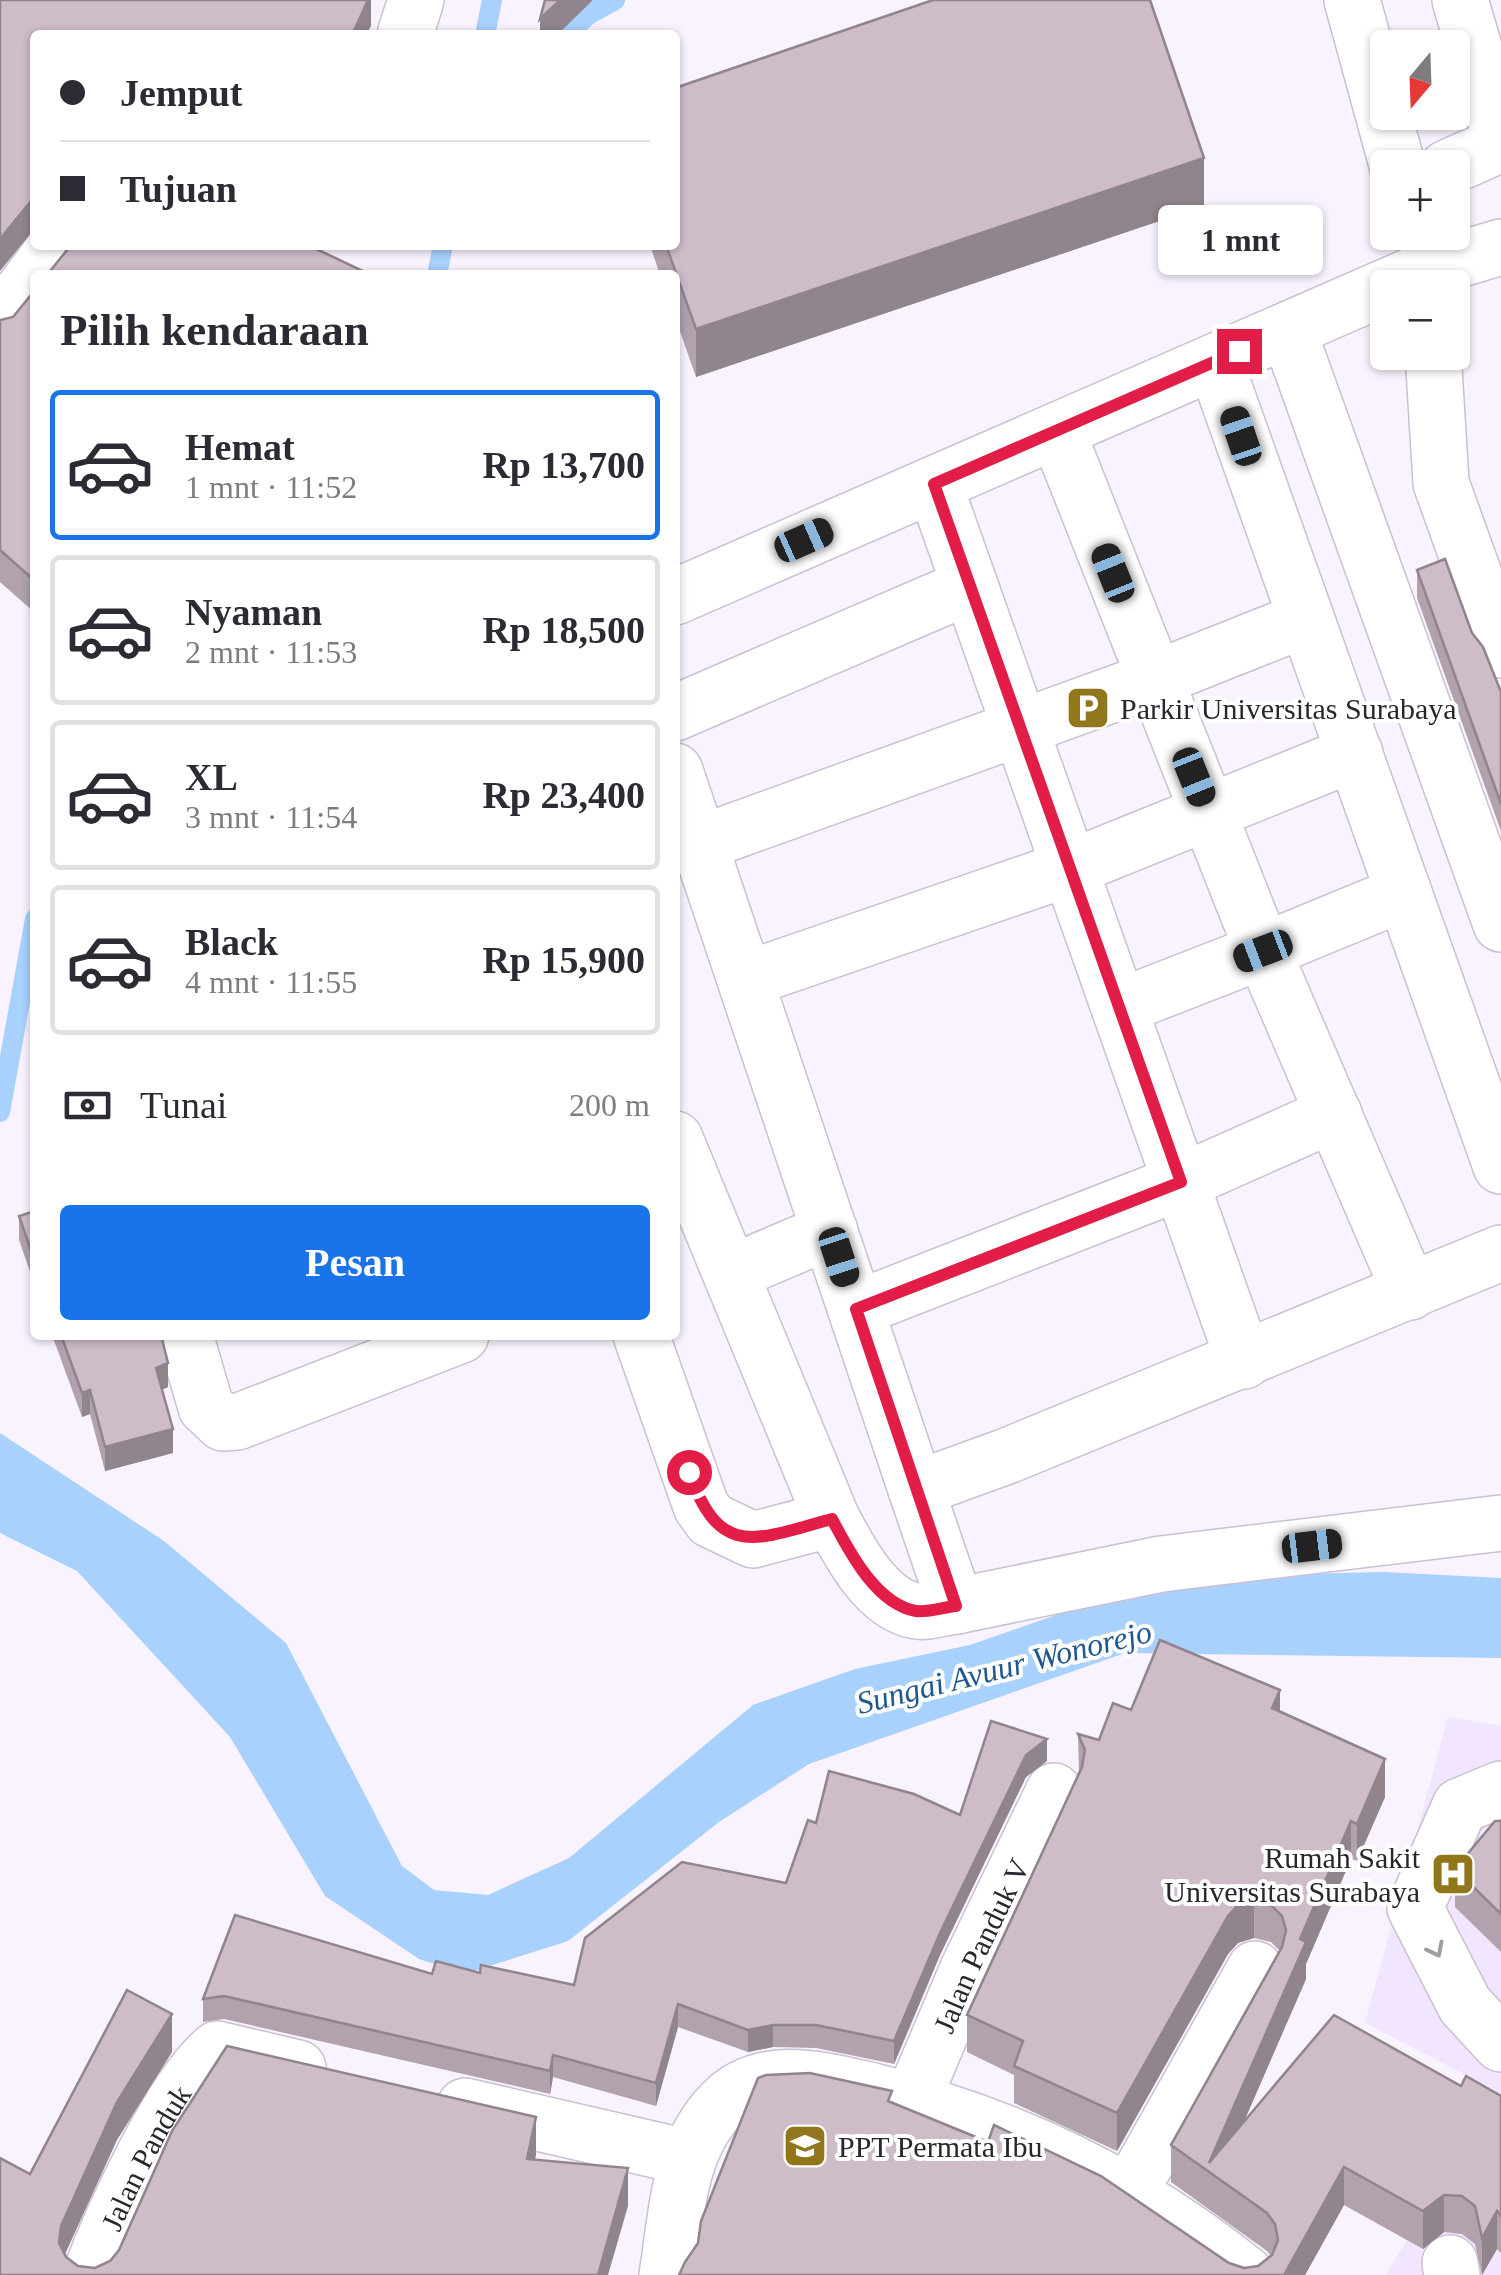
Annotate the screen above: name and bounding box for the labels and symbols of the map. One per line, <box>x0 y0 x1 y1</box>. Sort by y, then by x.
north arrow <box>1370 30 1470 130</box>
callout: 1 mnt <box>1156 206 1322 276</box>
route end <box>1217 329 1262 374</box>
car <box>1217 403 1265 469</box>
car <box>770 514 838 566</box>
car <box>1088 540 1138 606</box>
parking icon: Parkir Universitas Surabaya <box>1065 685 1111 731</box>
place label: Parkir Universitas Surabaya <box>1120 692 1457 725</box>
car <box>1169 744 1219 810</box>
car <box>1230 926 1296 976</box>
car <box>815 1224 863 1290</box>
route start <box>667 1450 712 1495</box>
car <box>1280 1527 1344 1565</box>
water label: Sungai Avuur Wonorejo <box>853 1613 1155 1721</box>
place label: Rumah Sakit Universitas Surabaya <box>1164 1841 1421 1908</box>
hospital icon: Rumah Sakit Universitas Surabaya <box>1430 1851 1476 1897</box>
street label: Jalan Panduk V <box>927 1853 1035 2037</box>
one-way arrow <box>1424 1939 1443 1957</box>
street label: Jalan Panduk <box>94 2079 197 2235</box>
school or university icon: PPT Permata Ibu <box>782 2123 828 2169</box>
place label: PPT Permata Ibu <box>838 2130 1042 2163</box>

